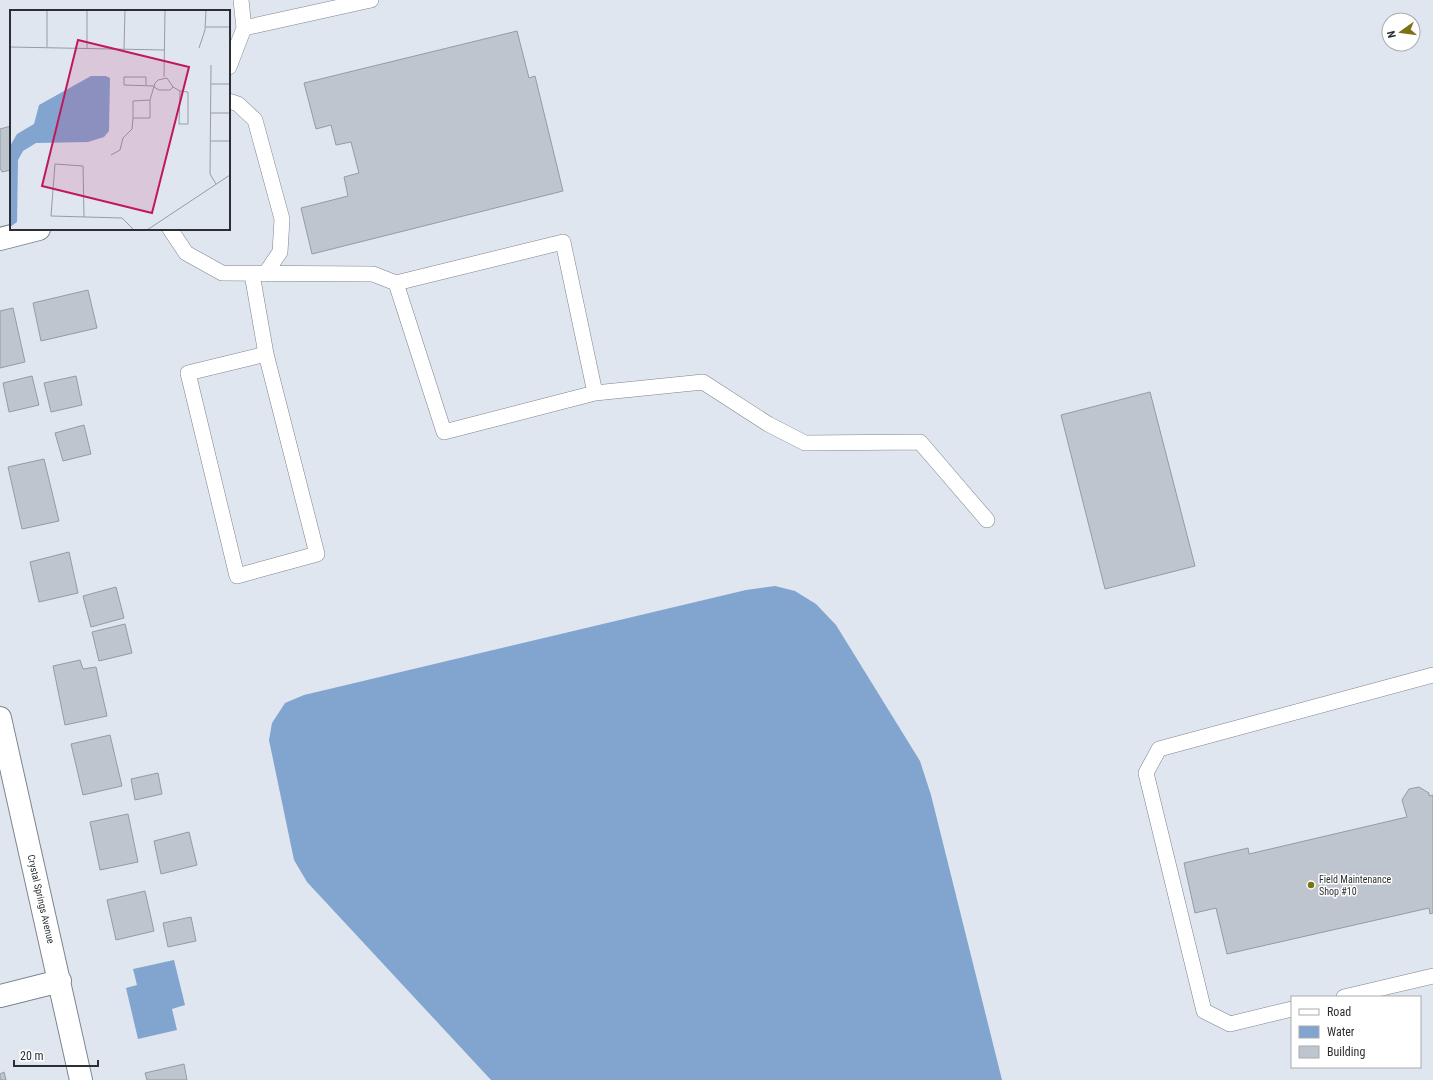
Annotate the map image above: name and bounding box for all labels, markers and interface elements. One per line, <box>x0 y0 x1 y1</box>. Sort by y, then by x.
inset map <box>10 10 230 230</box>
north arrow <box>1381 12 1421 52</box>
text: N <box>1385 29 1399 39</box>
street label: Crystal Springs Avenue <box>25 854 57 945</box>
place label: Field Maintenance Shop #10 <box>1319 874 1392 897</box>
marker: Field Maintenance Shop #10 <box>1306 880 1316 890</box>
legend <box>1291 996 1421 1068</box>
text: Road <box>1327 1005 1351 1019</box>
text: Water <box>1327 1025 1355 1039</box>
scale bar <box>14 1042 98 1068</box>
text: Building <box>1327 1045 1365 1059</box>
text: 20 m <box>20 1049 44 1063</box>

